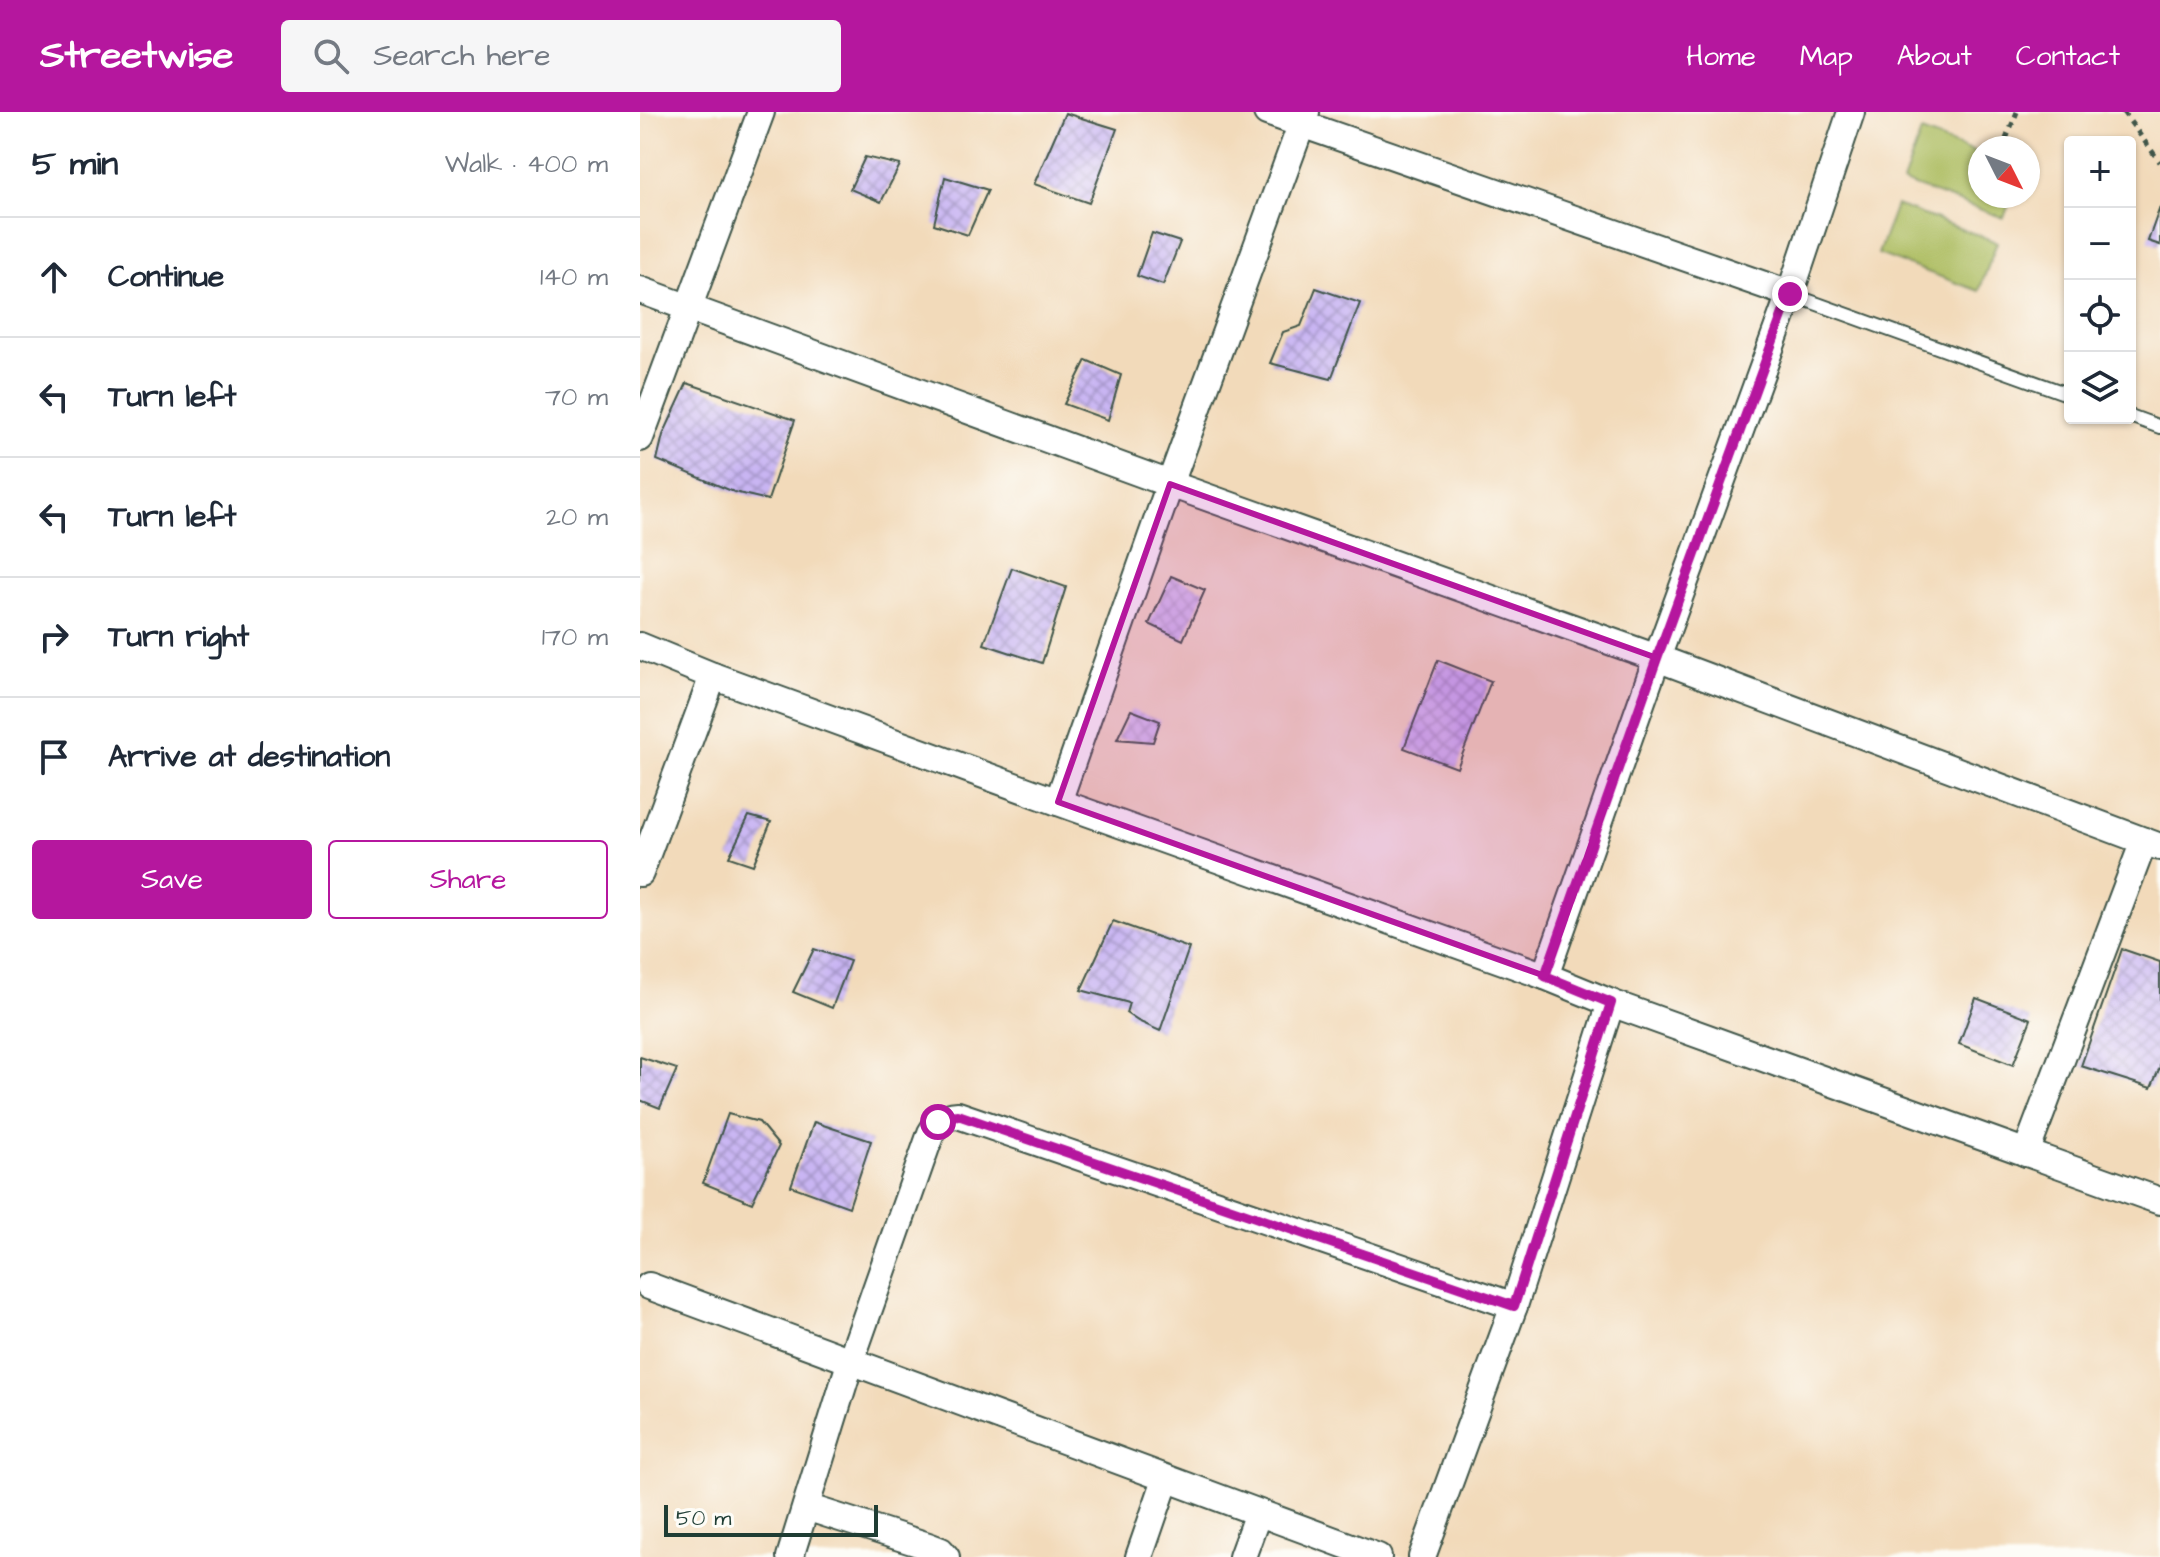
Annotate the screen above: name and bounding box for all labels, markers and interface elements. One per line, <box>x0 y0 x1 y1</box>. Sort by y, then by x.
search box <box>281 20 841 92</box>
text: Streetwise <box>40 30 233 82</box>
icon: search <box>309 34 353 78</box>
text: Search here <box>373 35 550 77</box>
text: Home <box>1686 37 1756 76</box>
text: Map <box>1800 37 1853 76</box>
text: About <box>1897 37 1972 76</box>
text: Contact <box>2016 37 2120 76</box>
north arrow <box>1968 136 2040 208</box>
map controls <box>2064 136 2136 424</box>
button: + <box>2064 136 2136 208</box>
text: 5 min <box>32 140 118 188</box>
text: Walk · 400 m <box>445 146 608 182</box>
button: − <box>2064 208 2136 280</box>
icon: ahead <box>32 255 76 299</box>
text: Continue <box>108 256 224 298</box>
text: 140 m <box>540 259 608 295</box>
route end <box>1772 276 1808 312</box>
button: locate <box>2064 280 2136 352</box>
button: layers <box>2064 352 2136 424</box>
icon: left <box>32 375 76 419</box>
text: Turn left <box>108 376 236 418</box>
text: 70 m <box>545 379 608 415</box>
icon: left <box>32 495 76 539</box>
text: Turn left <box>108 496 236 538</box>
text: 20 m <box>546 499 608 535</box>
icon: right <box>32 615 76 659</box>
text: Turn right <box>108 616 249 658</box>
text: 170 m <box>542 619 608 655</box>
icon: arrive <box>32 735 76 779</box>
text: Arrive at destination <box>108 736 390 778</box>
button: Save <box>32 840 312 919</box>
button: Share <box>328 840 608 919</box>
route start <box>920 1104 956 1140</box>
scale bar <box>664 1501 878 1537</box>
text: 50 m <box>676 1503 731 1534</box>

